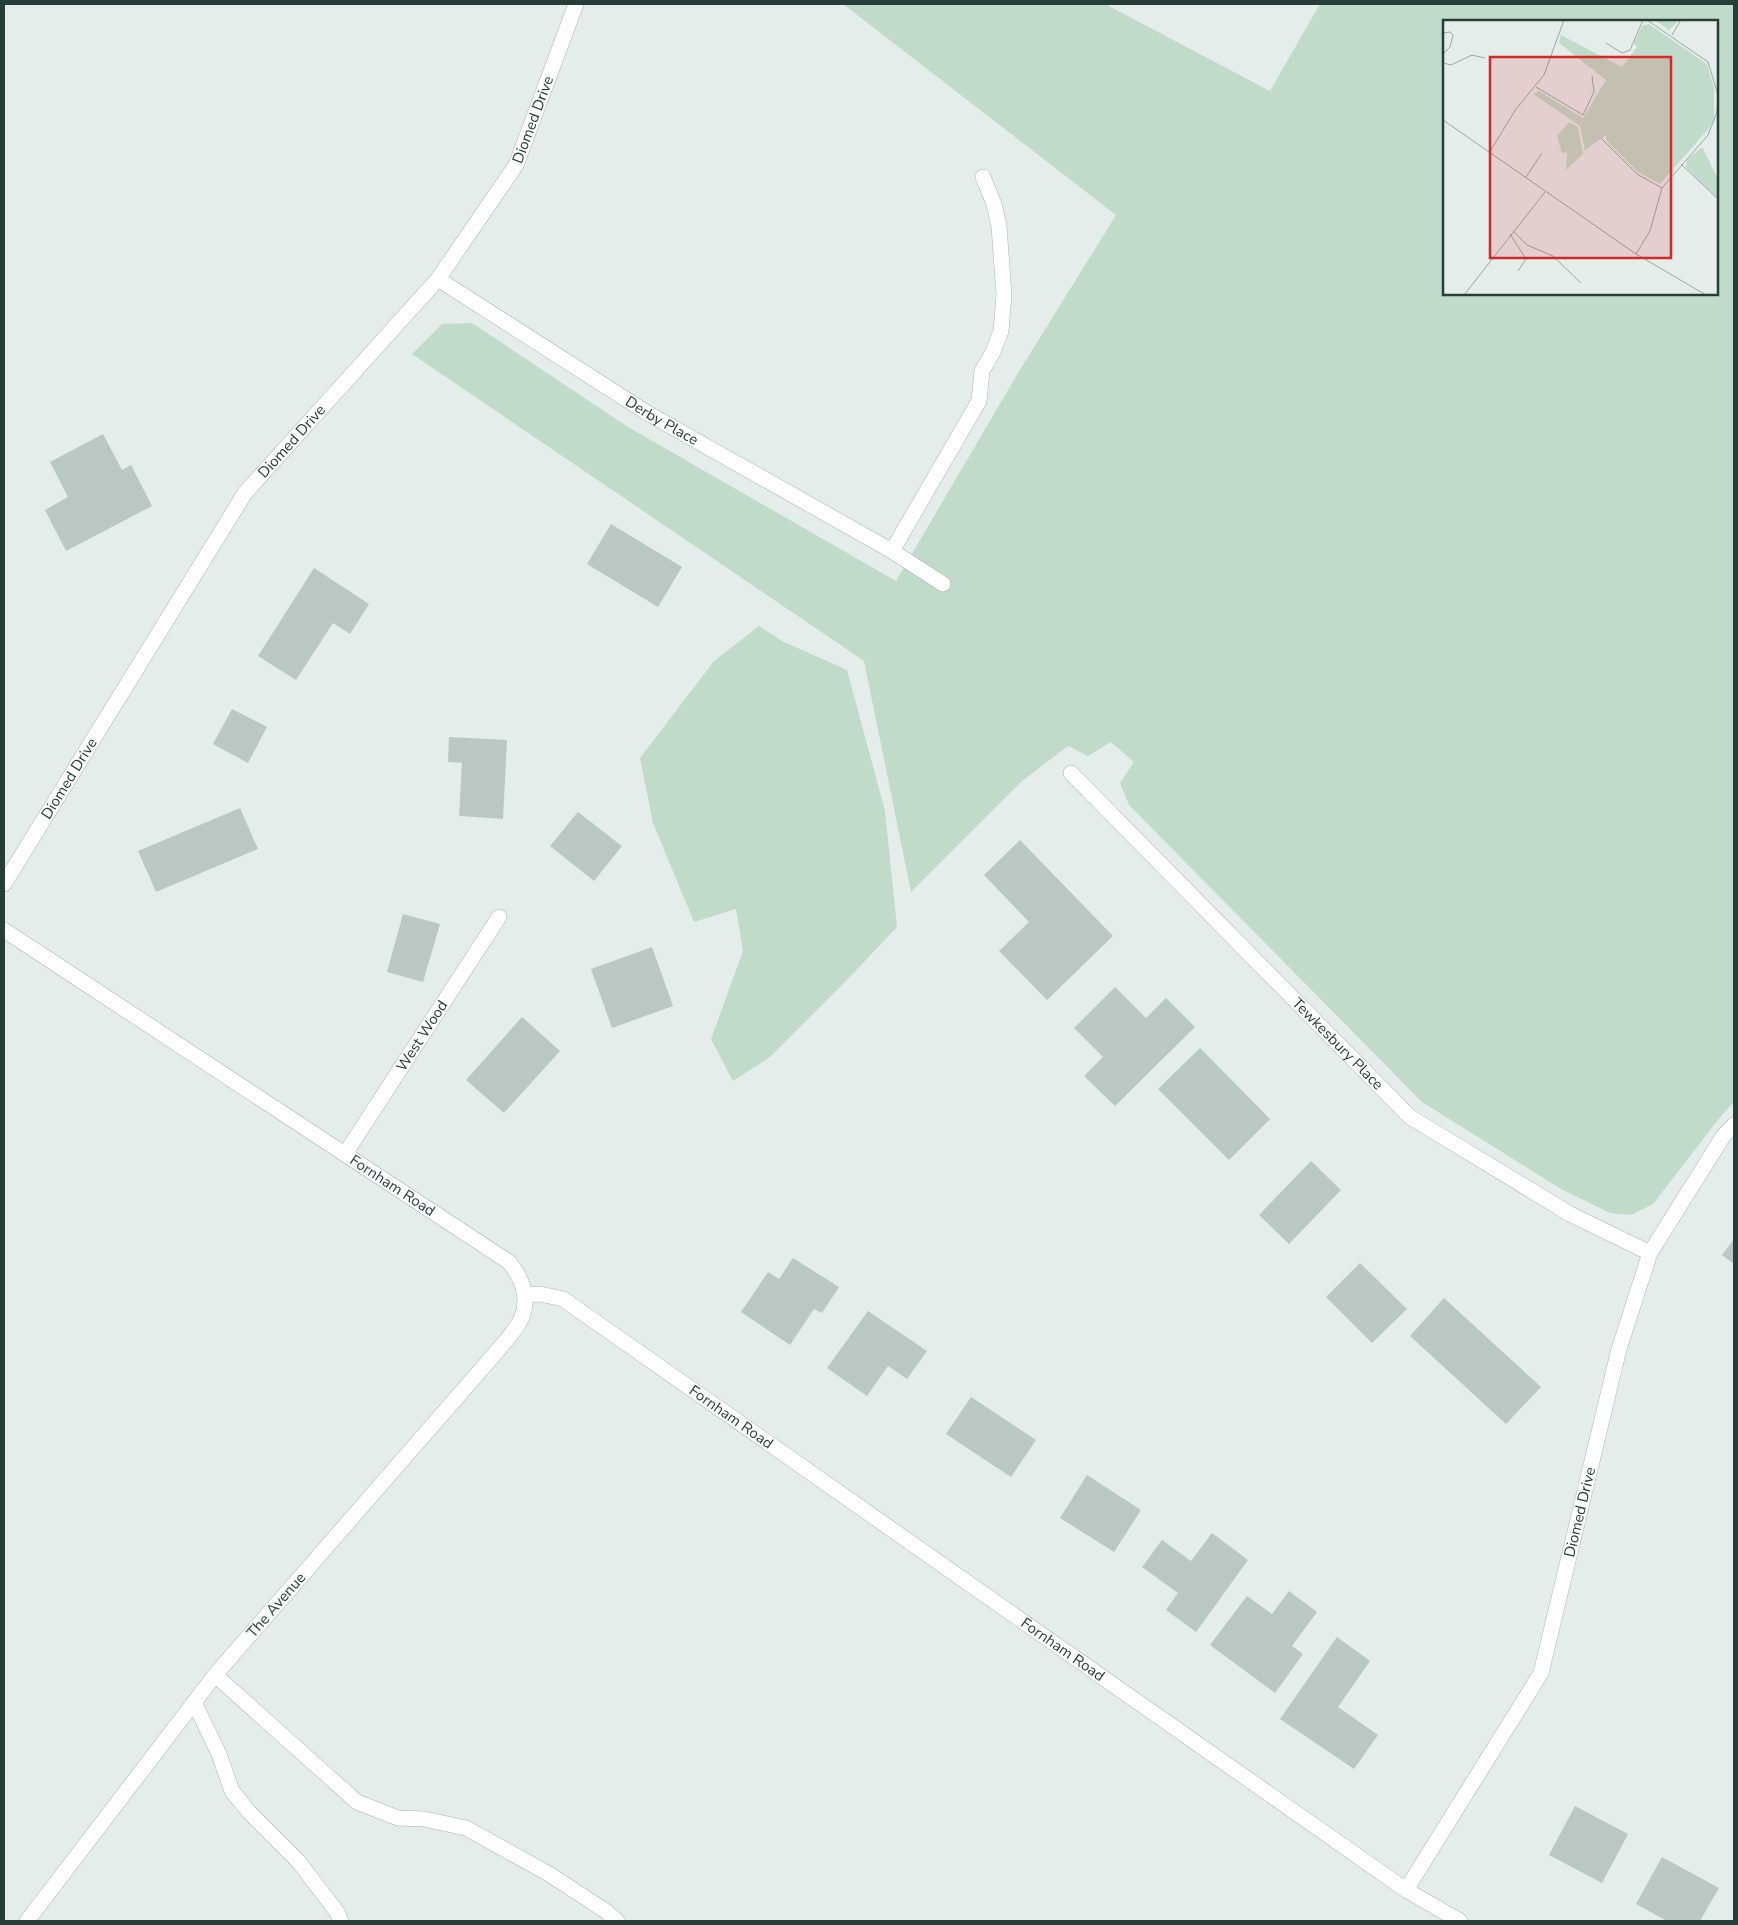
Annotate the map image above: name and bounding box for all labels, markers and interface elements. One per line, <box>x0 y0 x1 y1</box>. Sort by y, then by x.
inset map <box>1443 20 1718 295</box>
street label: Diomed Drive <box>507 73 558 166</box>
street label: Derby Place <box>622 391 702 450</box>
street label: Diomed Drive <box>253 400 330 482</box>
street label: Diomed Drive <box>36 734 102 823</box>
street label: Tewkesbury Place <box>1288 993 1388 1094</box>
street label: West Wood <box>391 996 452 1075</box>
street label: Fornham Road <box>346 1150 439 1221</box>
street label: Fornham Road <box>685 1381 777 1453</box>
street label: Diomed Drive <box>1559 1465 1600 1559</box>
street label: The Avenue <box>242 1568 310 1642</box>
street label: Fornham Road <box>1017 1613 1109 1686</box>

